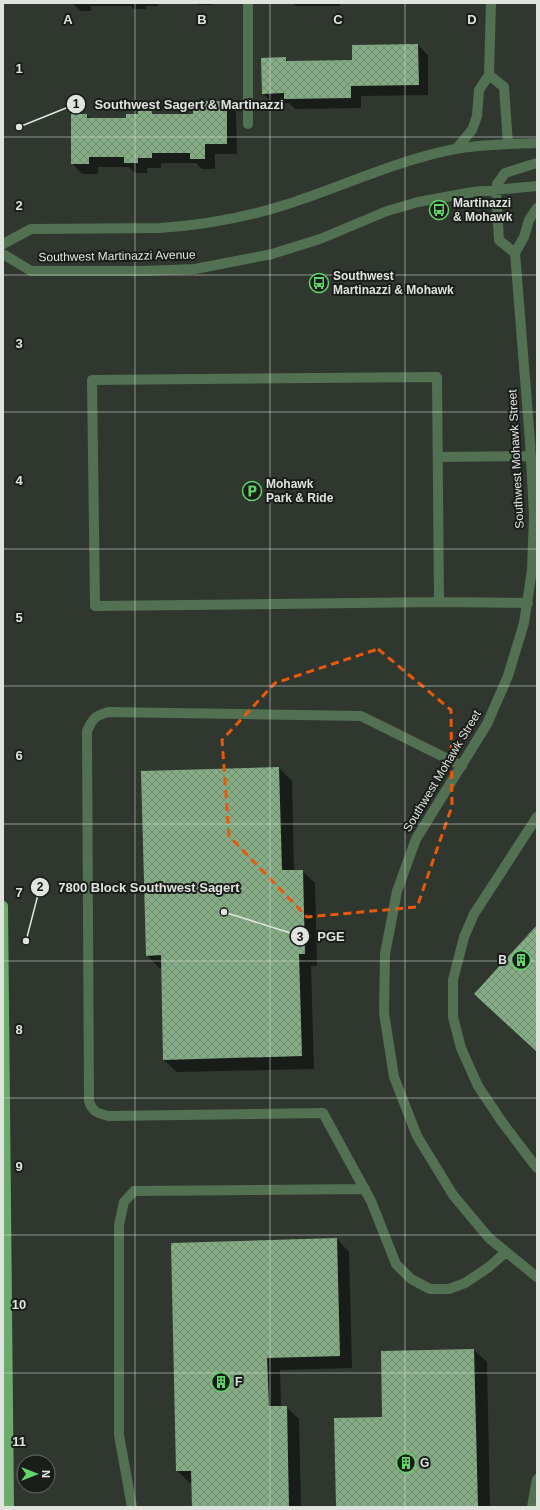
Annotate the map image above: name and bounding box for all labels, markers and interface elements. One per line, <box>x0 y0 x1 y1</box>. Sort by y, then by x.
text: A <box>63 12 73 27</box>
text: B <box>197 12 207 27</box>
text: C <box>333 12 343 27</box>
text: D <box>467 12 477 27</box>
text: 1 <box>15 61 23 76</box>
callout: Southwest Sagert & Martinazzi <box>66 92 291 117</box>
text: 1 <box>73 97 80 111</box>
text: Southwest Sagert & Martinazzi <box>94 97 284 112</box>
place label: Martinazzi & Mohawk <box>453 196 513 224</box>
text: 2 <box>15 198 23 213</box>
bus stop icon: Martinazzi & Mohawk <box>428 199 450 221</box>
street label: Southwest Martinazzi Avenue <box>38 248 196 264</box>
place label: Southwest Martinazzi & Mohawk <box>333 269 454 297</box>
bus stop icon: Southwest Martinazzi & Mohawk <box>308 272 330 294</box>
text: 3 <box>15 336 23 351</box>
street label: Southwest Mohawk Street <box>505 388 527 529</box>
text: 4 <box>15 473 23 488</box>
place label: Mohawk Park & Ride <box>266 477 334 505</box>
parking icon: Mohawk Park & Ride <box>241 480 263 502</box>
text: 5 <box>15 610 23 625</box>
street label: Southwest Mohawk Street <box>400 707 484 834</box>
text: 6 <box>15 748 23 763</box>
callout: 7800 Block Southwest Sagert <box>30 875 247 900</box>
text: 2 <box>37 880 44 894</box>
text: 7800 Block Southwest Sagert <box>58 880 240 895</box>
text: 7 <box>15 885 23 900</box>
callout: PGE <box>290 924 353 949</box>
text: PGE <box>317 929 345 944</box>
text: 3 <box>297 930 304 944</box>
building icon: B <box>510 949 532 971</box>
place label: B <box>498 953 507 967</box>
text: 8 <box>15 1022 23 1037</box>
text: 9 <box>15 1159 23 1174</box>
text: 10 <box>12 1297 26 1312</box>
building icon: F <box>210 1371 232 1393</box>
place label: F <box>235 1375 242 1389</box>
text: 11 <box>12 1434 26 1449</box>
building icon: G <box>395 1452 417 1474</box>
north arrow <box>16 1454 56 1494</box>
place label: G <box>420 1456 429 1470</box>
text: N <box>40 1470 52 1478</box>

